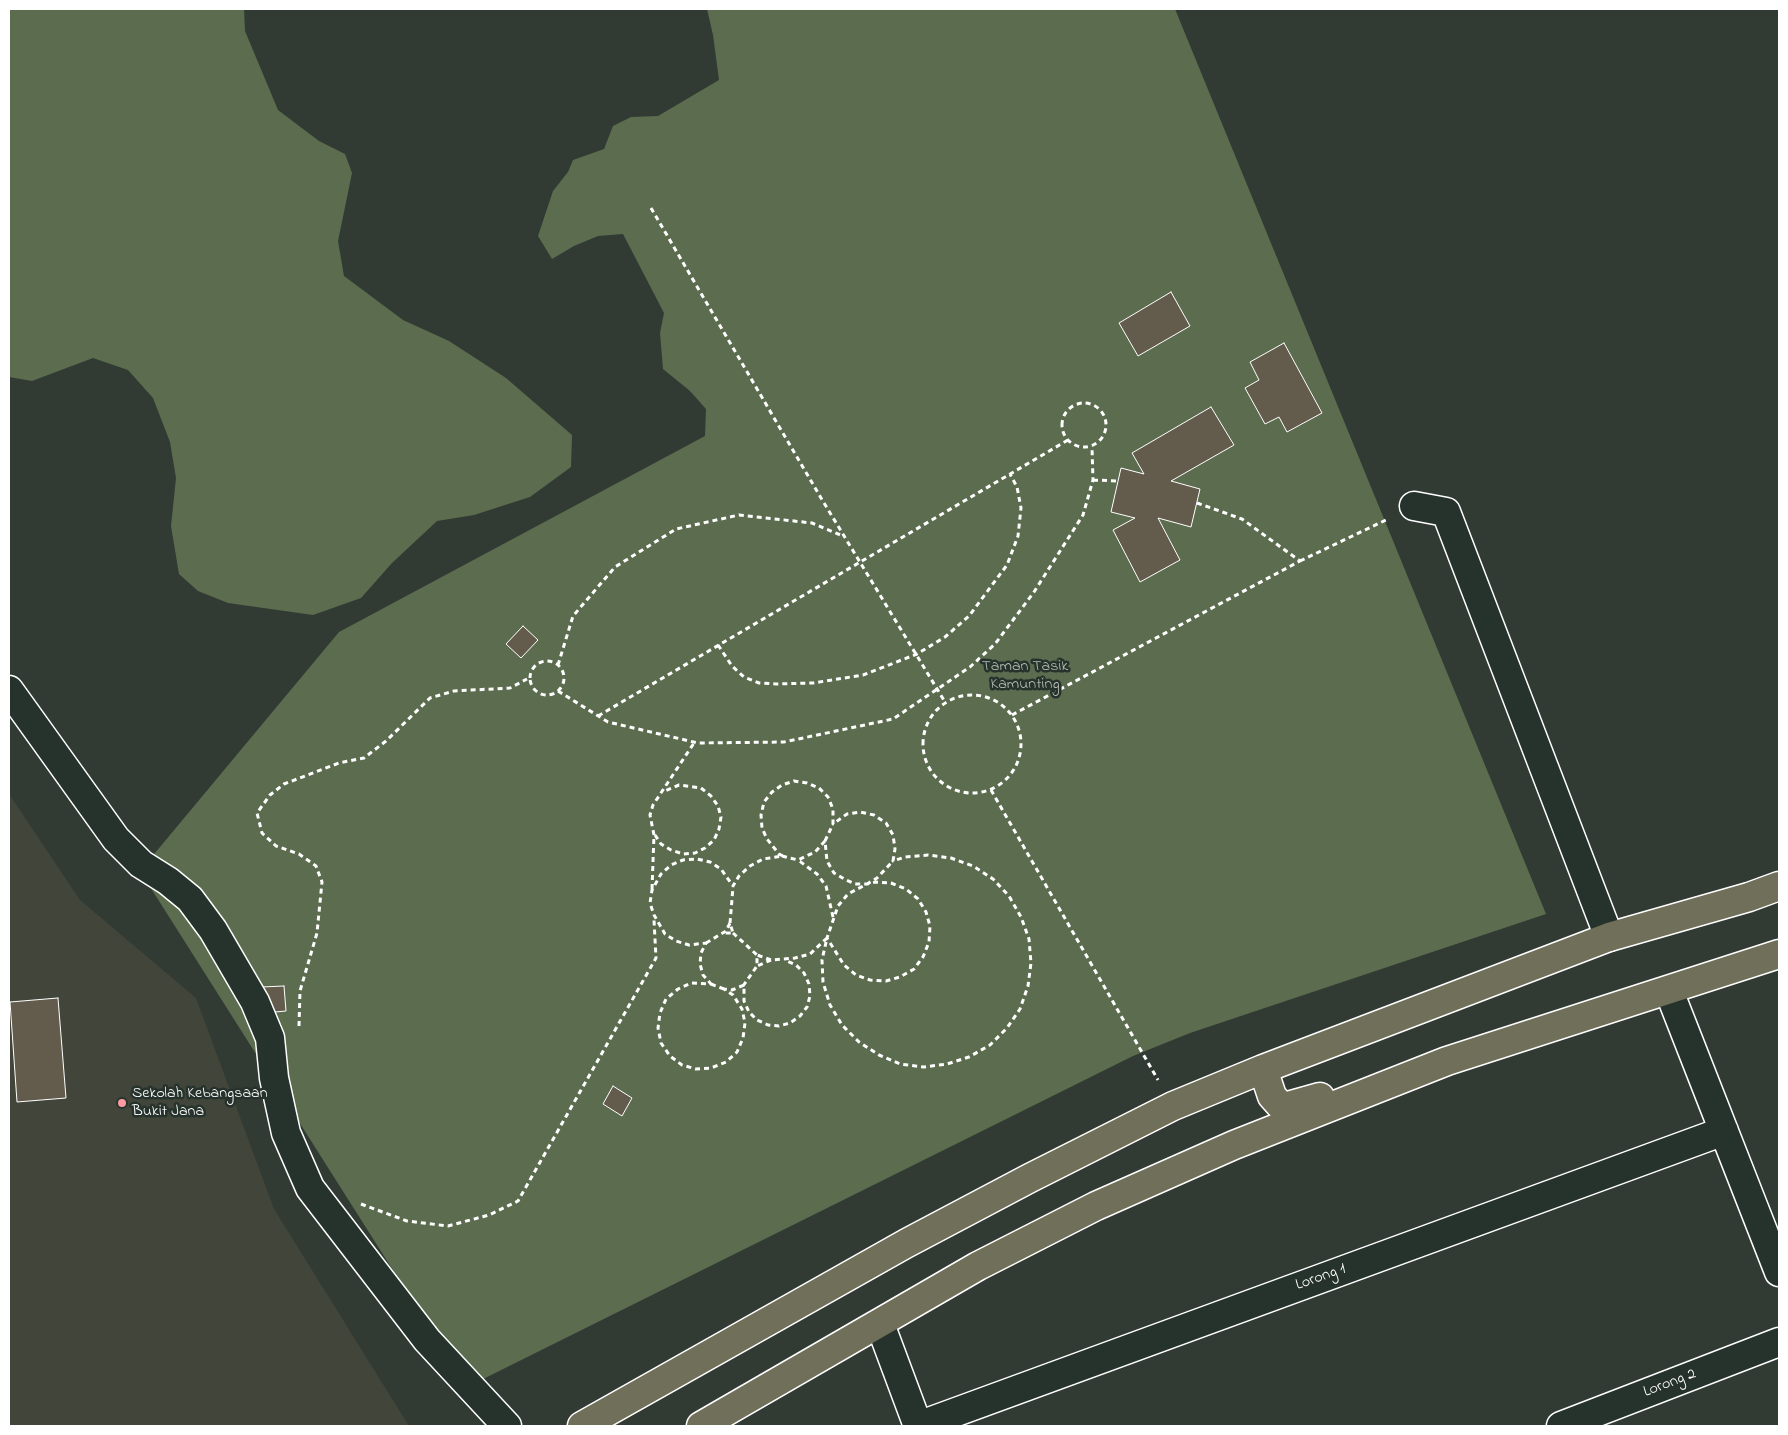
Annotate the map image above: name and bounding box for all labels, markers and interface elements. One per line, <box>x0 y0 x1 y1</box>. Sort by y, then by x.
park label: Taman Tasik Kamunting <box>982 657 1068 695</box>
place label: Sekolah Kebangsaan Bukit Jana <box>132 1084 268 1122</box>
marker: Sekolah Kebangsaan Bukit Jana <box>116 1097 128 1109</box>
street label: Lorong 1 <box>1293 1260 1349 1296</box>
street label: Lorong 2 <box>1641 1365 1699 1403</box>

